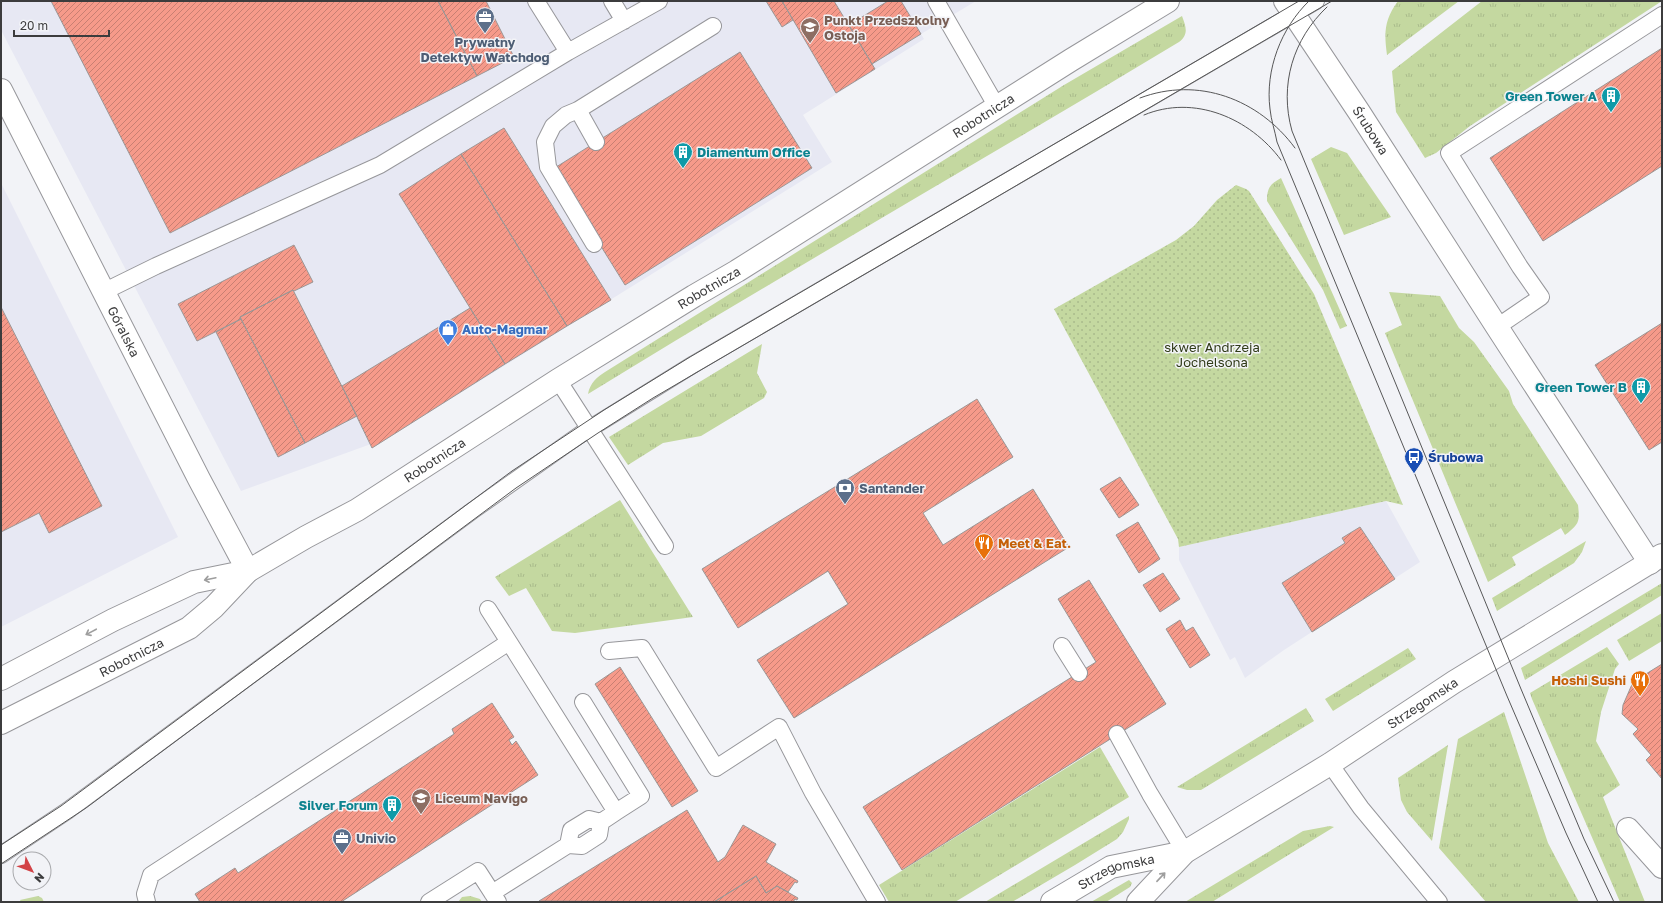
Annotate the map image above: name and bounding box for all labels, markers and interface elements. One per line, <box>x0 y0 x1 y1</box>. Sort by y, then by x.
office icon: Prywatny Detektyw Watchdog <box>474 6 496 34</box>
scale bar <box>14 12 109 38</box>
place label: Punkt Przedszkolny Ostoja <box>824 12 950 43</box>
school or university icon: Punkt Przedszkolny Ostoja <box>799 16 821 44</box>
text: 20 m <box>20 18 48 33</box>
place label: Prywatny Detektyw Watchdog <box>420 34 550 65</box>
building icon: Green Tower A <box>1600 85 1622 113</box>
place label: Green Tower A <box>1505 88 1598 104</box>
street label: Robotnicza <box>949 90 1017 141</box>
street label: Śrubowa <box>1349 103 1392 157</box>
building icon: Diamentum Office <box>672 141 694 169</box>
place label: Diamentum Office <box>697 144 811 160</box>
street label: Robotnicza <box>674 263 743 312</box>
street label: Góralska <box>104 303 144 360</box>
shop icon: Auto-Magmar <box>437 318 459 346</box>
place label: Auto-Magmar <box>462 321 548 337</box>
park label: skwer Andrzeja Jochelsona <box>1164 339 1260 370</box>
building icon: Green Tower B <box>1630 376 1652 404</box>
place label: Green Tower B <box>1535 379 1627 395</box>
street label: Robotnicza <box>401 434 468 486</box>
bus stop icon: Śrubowa <box>1403 446 1425 474</box>
place label: Śrubowa <box>1428 449 1484 465</box>
bank icon: Santander <box>834 477 856 505</box>
place label: Santander <box>859 480 924 496</box>
restaurant icon: Meet & Eat. <box>973 532 995 560</box>
place label: Meet & Eat. <box>998 535 1071 551</box>
one-way arrow <box>203 576 216 584</box>
one-way arrow <box>85 628 97 636</box>
street label: Robotnicza <box>96 634 166 680</box>
restaurant icon: Hoshi Sushi <box>1629 669 1651 697</box>
place label: Hoshi Sushi <box>1551 672 1626 688</box>
street label: Strzegomska <box>1384 674 1461 732</box>
school or university icon: Liceum Navigo <box>410 787 432 815</box>
place label: Liceum Navigo <box>435 790 528 806</box>
building icon: Silver Forum <box>381 794 403 822</box>
place label: Silver Forum <box>299 797 378 813</box>
office icon: Univio <box>331 827 353 855</box>
place label: Univio <box>356 830 396 846</box>
street label: Strzegomska <box>1075 850 1156 893</box>
north arrow <box>12 851 52 891</box>
text: N <box>32 871 47 885</box>
one-way arrow <box>1156 872 1166 882</box>

